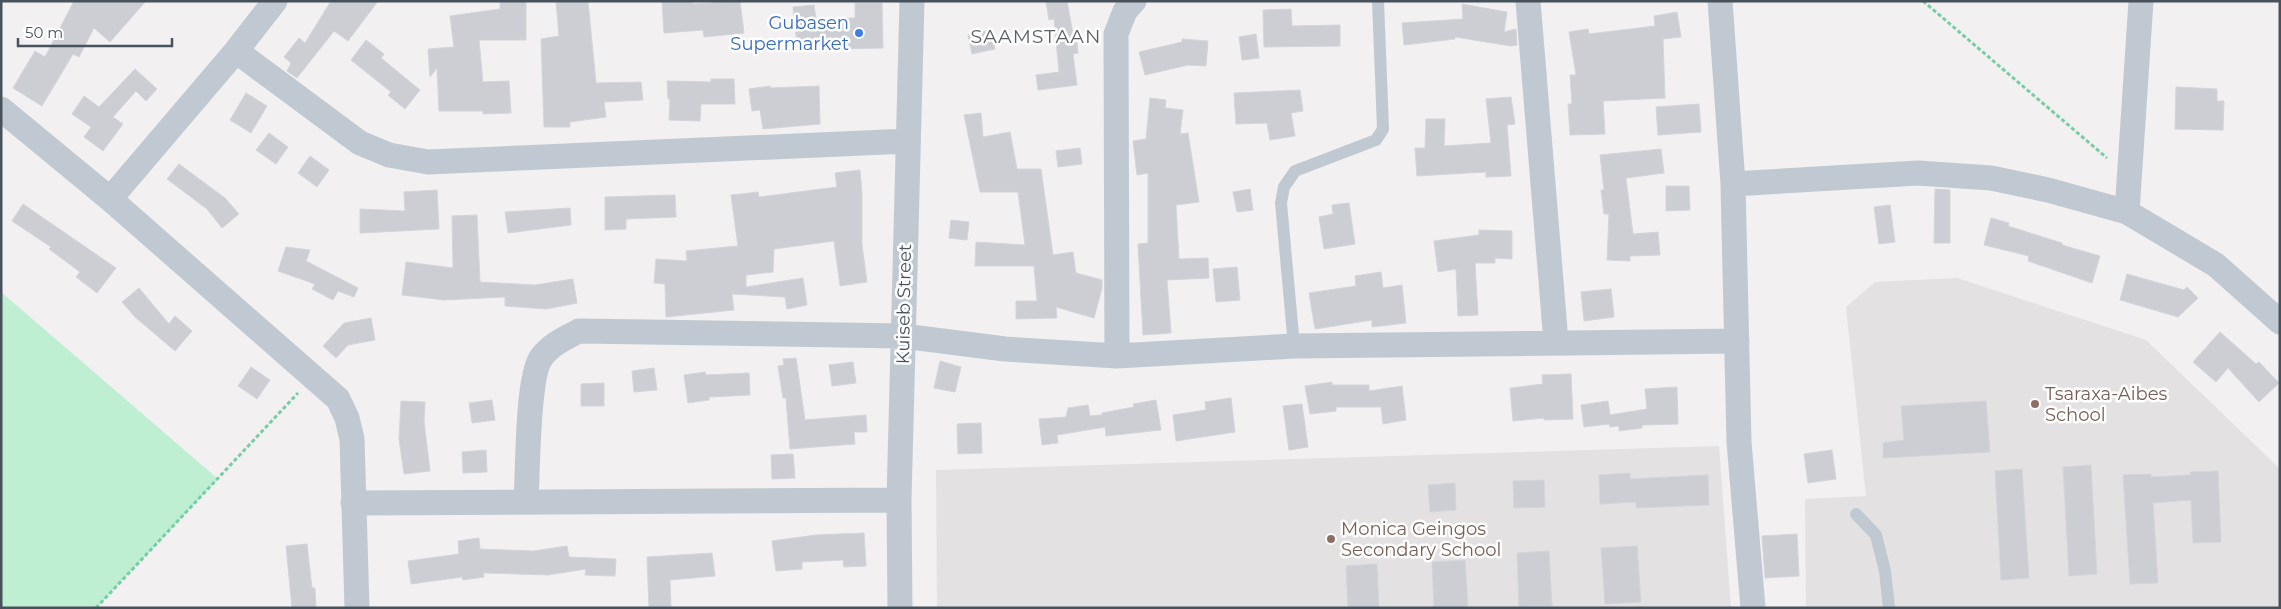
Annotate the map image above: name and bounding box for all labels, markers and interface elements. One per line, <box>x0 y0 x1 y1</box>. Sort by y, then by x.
place label: Gubasen Supermarket <box>730 12 849 55</box>
scale bar <box>18 15 171 47</box>
text: 50 m <box>25 23 63 42</box>
district label: SAAMSTAAN <box>971 25 1101 48</box>
marker: Gubasen Supermarket <box>853 27 865 39</box>
street label: Kuiseb Street <box>892 244 916 364</box>
place label: Tsaraxa-Aibes School <box>2045 383 2168 426</box>
marker: Tsaraxa-Aibes School <box>2029 398 2041 410</box>
place label: Monica Geingos Secondary School <box>1341 518 1501 561</box>
marker: Monica Geingos Secondary School <box>1325 533 1337 545</box>

